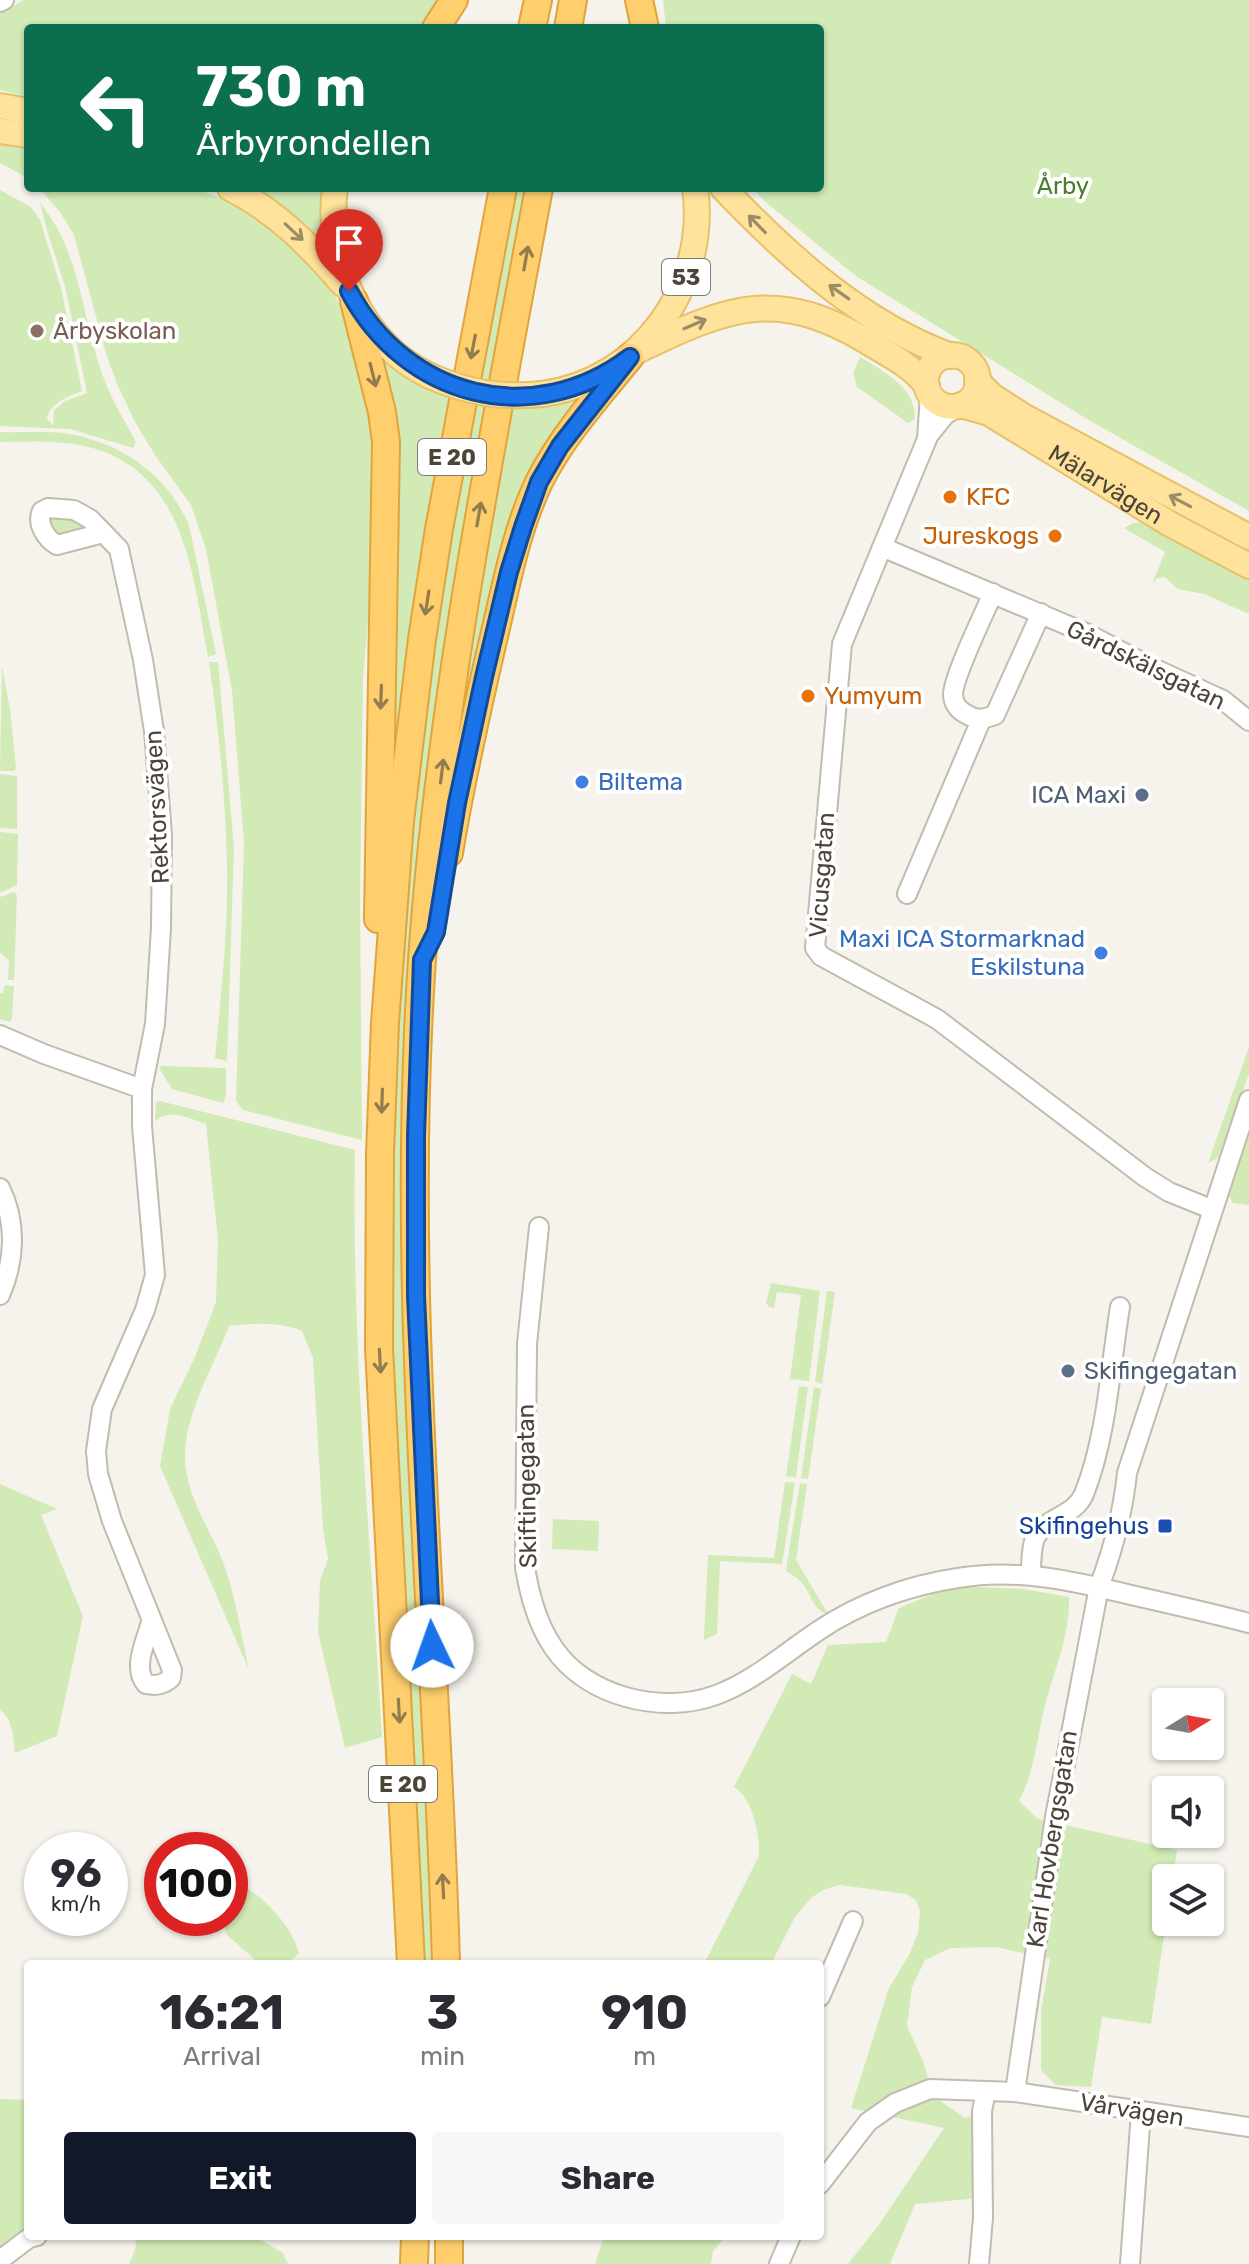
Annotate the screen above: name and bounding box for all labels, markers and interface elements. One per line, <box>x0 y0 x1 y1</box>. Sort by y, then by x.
text: 730 m <box>196 54 366 120</box>
icon: left <box>64 56 168 160</box>
text: Årbyrondellen <box>196 121 431 164</box>
park label: Årby <box>1037 172 1089 200</box>
pin <box>315 209 383 291</box>
one-way arrow <box>748 215 767 234</box>
icon: arrive <box>327 221 371 265</box>
one-way arrow <box>284 222 304 240</box>
one-way arrow <box>519 246 534 271</box>
road number: 53 <box>662 259 710 295</box>
one-way arrow <box>829 284 851 300</box>
one-way arrow <box>682 316 707 331</box>
place label: Årbyskolan <box>53 317 176 345</box>
marker: Årbyskolan <box>28 322 46 340</box>
one-way arrow <box>464 334 479 359</box>
one-way arrow <box>367 362 382 388</box>
road number: E 20 <box>418 439 486 475</box>
street label: Mälarvägen <box>1043 439 1168 530</box>
place label: KFC <box>966 483 1010 511</box>
marker: KFC <box>941 488 959 506</box>
one-way arrow <box>1169 493 1192 509</box>
one-way arrow <box>473 501 488 527</box>
place label: Jureskogs <box>923 522 1039 550</box>
marker: Jureskogs <box>1046 527 1064 545</box>
one-way arrow <box>419 590 434 615</box>
street label: Gårdskälsgatan <box>1062 614 1230 716</box>
place label: Yumyum <box>824 682 922 710</box>
one-way arrow <box>374 683 389 710</box>
marker: Yumyum <box>799 687 817 705</box>
street label: Rektorsvägen <box>139 729 175 885</box>
one-way arrow <box>435 759 450 784</box>
place label: Biltema <box>598 768 683 796</box>
marker: Biltema <box>573 773 591 791</box>
place label: ICA Maxi <box>1031 781 1126 809</box>
marker: ICA Maxi <box>1133 786 1151 804</box>
street label: Vicusgatan <box>804 811 840 939</box>
place label: Maxi ICA Stormarknad Eskilstuna <box>839 925 1085 981</box>
marker: Maxi ICA Stormarknad Eskilstuna <box>1092 944 1110 962</box>
one-way arrow <box>374 1087 389 1114</box>
one-way arrow <box>372 1347 387 1374</box>
place label: Skifingegatan <box>1084 1357 1237 1385</box>
marker: Skifingegatan <box>1059 1362 1077 1380</box>
street label: Skiftingegatan <box>512 1404 542 1568</box>
place label: Skifingehus <box>1019 1512 1149 1540</box>
marker: Skifingehus <box>1156 1517 1174 1535</box>
position arrow <box>390 1604 474 1688</box>
north arrow <box>1152 1688 1224 1760</box>
map controls <box>1152 1688 1224 1936</box>
one-way arrow <box>392 1697 407 1724</box>
street label: Karl Hovbergsgatan <box>1021 1728 1083 1950</box>
road number: E 20 <box>369 1766 437 1802</box>
button: sound <box>1152 1776 1224 1848</box>
speed limit sign: 100 <box>144 1832 248 1936</box>
text: 96 <box>50 1850 102 1897</box>
button: layers <box>1152 1864 1224 1936</box>
one-way arrow <box>435 1873 450 1900</box>
text: km/h <box>51 1892 101 1916</box>
text: 16:21 <box>160 1984 284 2041</box>
text: 3 <box>427 1984 458 2041</box>
text: 910 <box>601 1984 688 2041</box>
text: Arrival <box>183 2041 261 2072</box>
text: min <box>420 2041 465 2072</box>
text: m <box>633 2041 656 2072</box>
street label: Vårvägen <box>1078 2088 1186 2132</box>
button: Exit <box>64 2132 416 2224</box>
button: Share <box>432 2132 784 2224</box>

